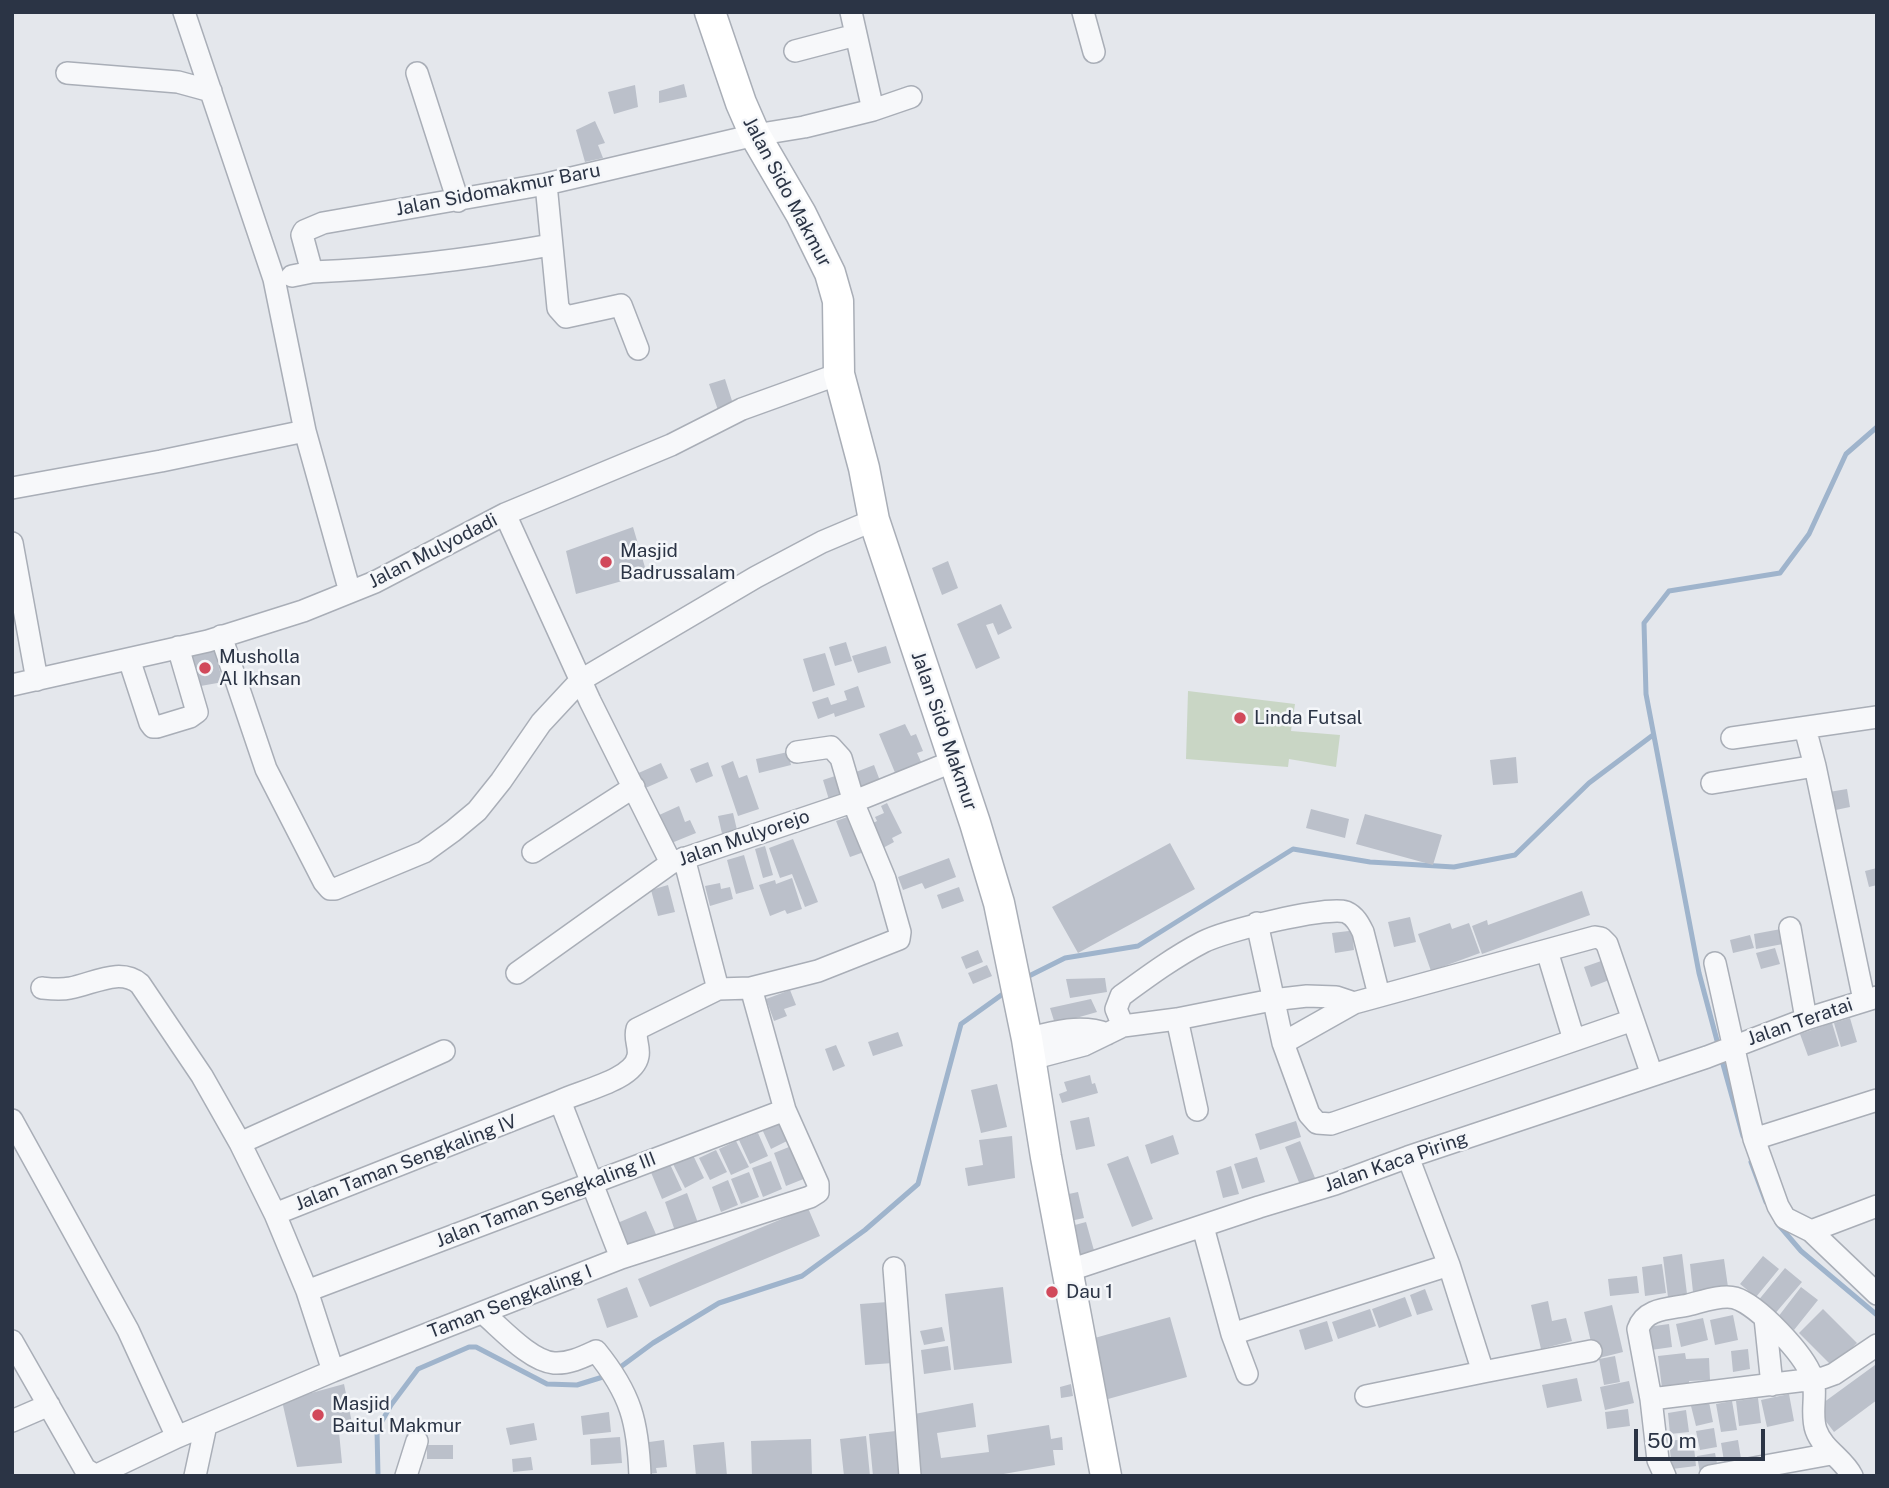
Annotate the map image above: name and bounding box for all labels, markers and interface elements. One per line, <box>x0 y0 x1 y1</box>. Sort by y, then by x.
street label: Jalan Sido Makmur <box>738 113 836 271</box>
street label: Jalan Sidomakmur Baru <box>394 159 602 221</box>
street label: Jalan Mulyodadi <box>365 509 501 593</box>
place label: Masjid Badrussalam <box>620 540 736 584</box>
marker: Masjid Badrussalam <box>598 554 614 570</box>
place label: Musholla Al Ikhsan <box>219 646 301 690</box>
street label: Jalan Sido Makmur <box>906 648 982 814</box>
marker: Musholla Al Ikhsan <box>197 660 213 676</box>
place label: Linda Futsal <box>1254 707 1363 729</box>
marker: Linda Futsal <box>1232 710 1248 726</box>
street label: Jalan Mulyorejo <box>675 805 813 871</box>
street label: Jalan Teratai <box>1744 993 1856 1051</box>
street label: Jalan Taman Sengkaling IV <box>292 1110 520 1216</box>
street label: Jalan Kaca Piring <box>1321 1127 1471 1197</box>
street label: Jalan Taman Sengkaling III <box>433 1147 659 1253</box>
street label: Taman Sengkaling I <box>425 1260 595 1344</box>
place label: Dau 1 <box>1066 1281 1113 1303</box>
marker: Dau 1 <box>1044 1284 1060 1300</box>
place label: Masjid Baitul Makmur <box>332 1393 462 1437</box>
marker: Masjid Baitul Makmur <box>310 1407 326 1423</box>
scale bar <box>1637 1414 1768 1458</box>
text: 50 m <box>1647 1428 1697 1453</box>

